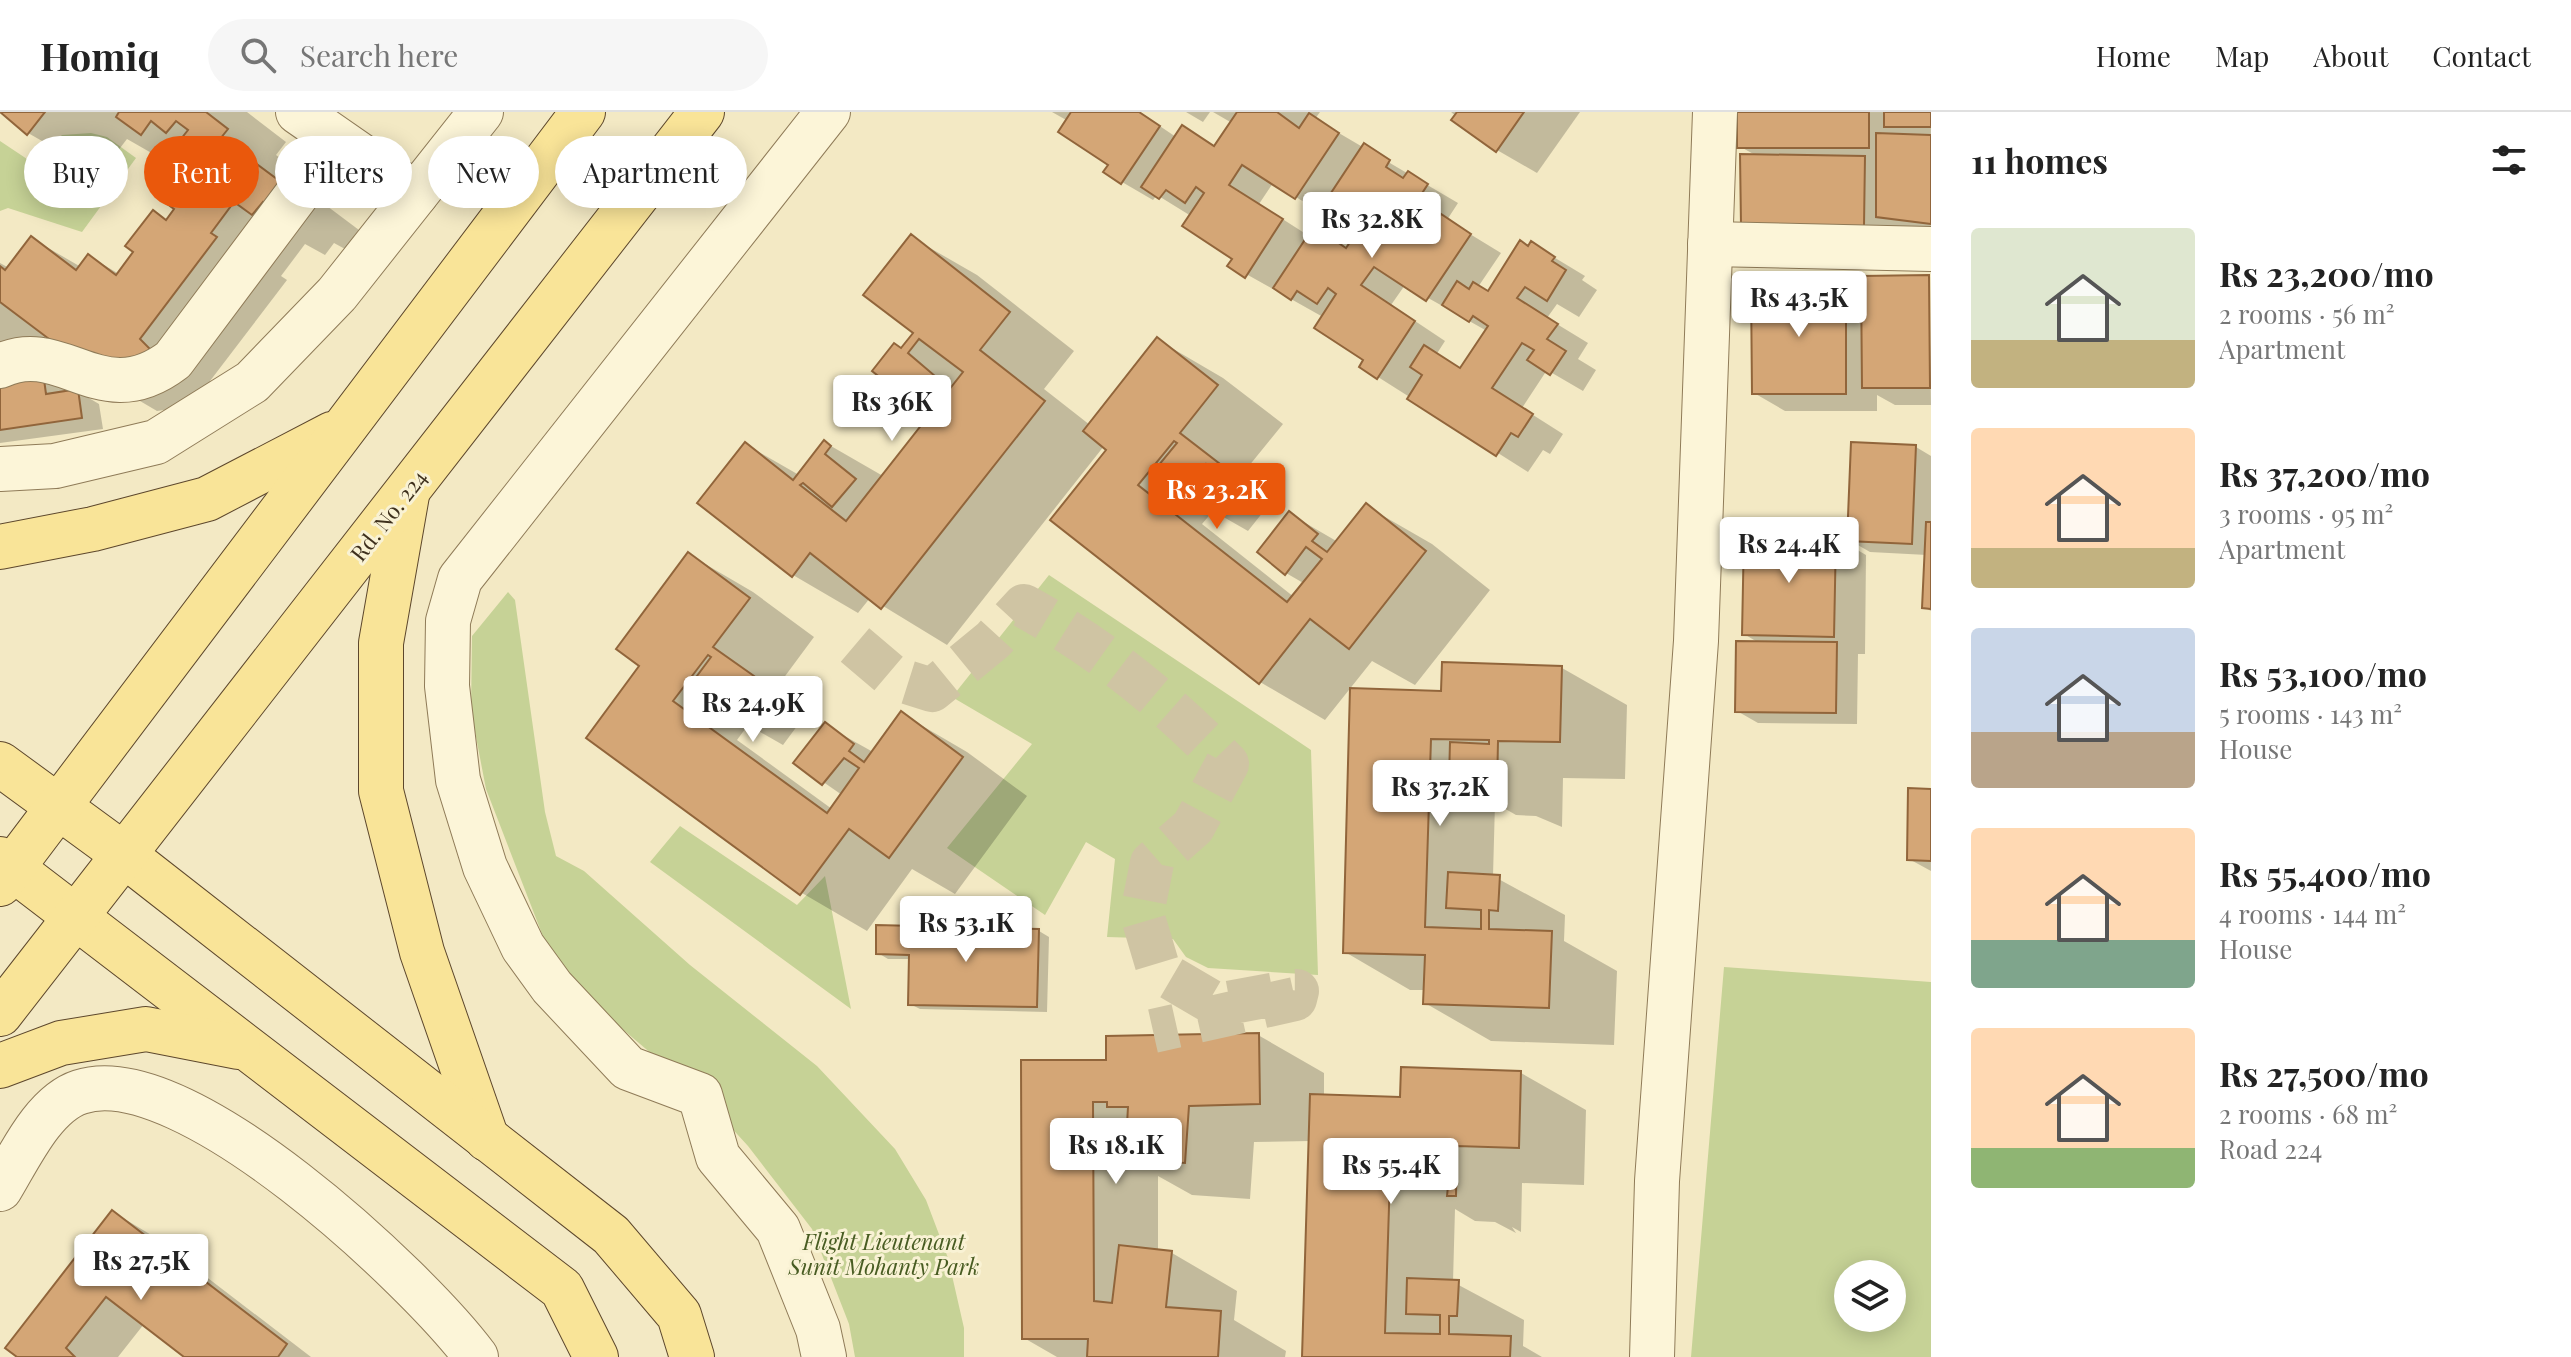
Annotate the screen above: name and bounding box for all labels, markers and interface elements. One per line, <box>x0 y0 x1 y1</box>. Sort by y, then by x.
search box <box>208 19 768 91</box>
text: Homiq <box>40 30 160 81</box>
icon: search <box>236 33 280 77</box>
text: Search here <box>300 35 458 75</box>
text: Home <box>2096 37 2171 74</box>
text: Map <box>2215 37 2269 74</box>
text: About <box>2313 37 2388 74</box>
text: Contact <box>2432 37 2531 74</box>
chip: Buy <box>24 136 128 208</box>
chip: Rent <box>144 136 259 208</box>
chip: Filters <box>275 136 412 208</box>
chip: New <box>428 136 539 208</box>
chip: Apartment <box>555 136 747 208</box>
text: 11 homes <box>1971 137 2108 183</box>
icon: filters <box>2487 138 2531 182</box>
pin: Rs 32.8K <box>1289 192 1455 260</box>
text: Rs 32.8K <box>1321 200 1423 235</box>
text: Rs 23,200/mo <box>2219 250 2434 296</box>
icon: home <box>2035 260 2131 356</box>
pin: Rs 43.5K <box>1716 271 1882 339</box>
text: Rs 43.5K <box>1750 279 1848 314</box>
text: 2 rooms · 56 m² <box>2219 296 2395 331</box>
text: Apartment <box>2219 331 2345 366</box>
pin: Rs 36K <box>827 375 957 443</box>
text: Rs 36K <box>851 383 933 418</box>
text: Rs 37,200/mo <box>2219 450 2430 496</box>
icon: home <box>2035 460 2131 556</box>
street label: Rd. No. 224 <box>343 463 433 567</box>
pin: Rs 23.2K <box>1134 463 1300 531</box>
text: Rs 23.2K <box>1166 471 1268 506</box>
text: 3 rooms · 95 m² <box>2219 496 2393 531</box>
pin: Rs 24.4K <box>1706 517 1872 585</box>
text: Rs 24.4K <box>1738 525 1840 560</box>
text: Apartment <box>2219 531 2345 566</box>
text: Rs 53,100/mo <box>2219 650 2427 696</box>
icon: home <box>2035 660 2131 756</box>
pin: Rs 24.9K <box>670 676 836 744</box>
text: Rs 24.9K <box>702 684 804 719</box>
text: 5 rooms · 143 m² <box>2219 696 2402 731</box>
text: House <box>2219 731 2292 766</box>
pin: Rs 37.2K <box>1357 760 1523 828</box>
text: Rs 37.2K <box>1391 768 1489 803</box>
text: Rs 55,400/mo <box>2219 850 2431 896</box>
icon: home <box>2035 860 2131 956</box>
pin: Rs 53.1K <box>883 896 1049 964</box>
text: 4 rooms · 144 m² <box>2219 896 2406 931</box>
text: Rs 53.1K <box>918 904 1014 939</box>
text: House <box>2219 931 2292 966</box>
text: Rs 27,500/mo <box>2219 1050 2429 1096</box>
icon: home <box>2035 1060 2131 1156</box>
text: 2 rooms · 68 m² <box>2219 1096 2397 1131</box>
pin: Rs 18.1K <box>1033 1118 1199 1186</box>
text: Rs 18.1K <box>1068 1126 1164 1161</box>
text: Road 224 <box>2219 1131 2322 1166</box>
pin: Rs 55.4K <box>1308 1138 1474 1206</box>
text: Rs 55.4K <box>1341 1146 1441 1181</box>
park label: Flight Lieutenant Sunit Mohanty Park <box>788 1226 979 1281</box>
pin: Rs 27.5K <box>58 1234 224 1302</box>
text: Rs 27.5K <box>92 1242 190 1277</box>
map controls <box>1834 1260 1906 1332</box>
button: layers <box>1834 1260 1906 1332</box>

